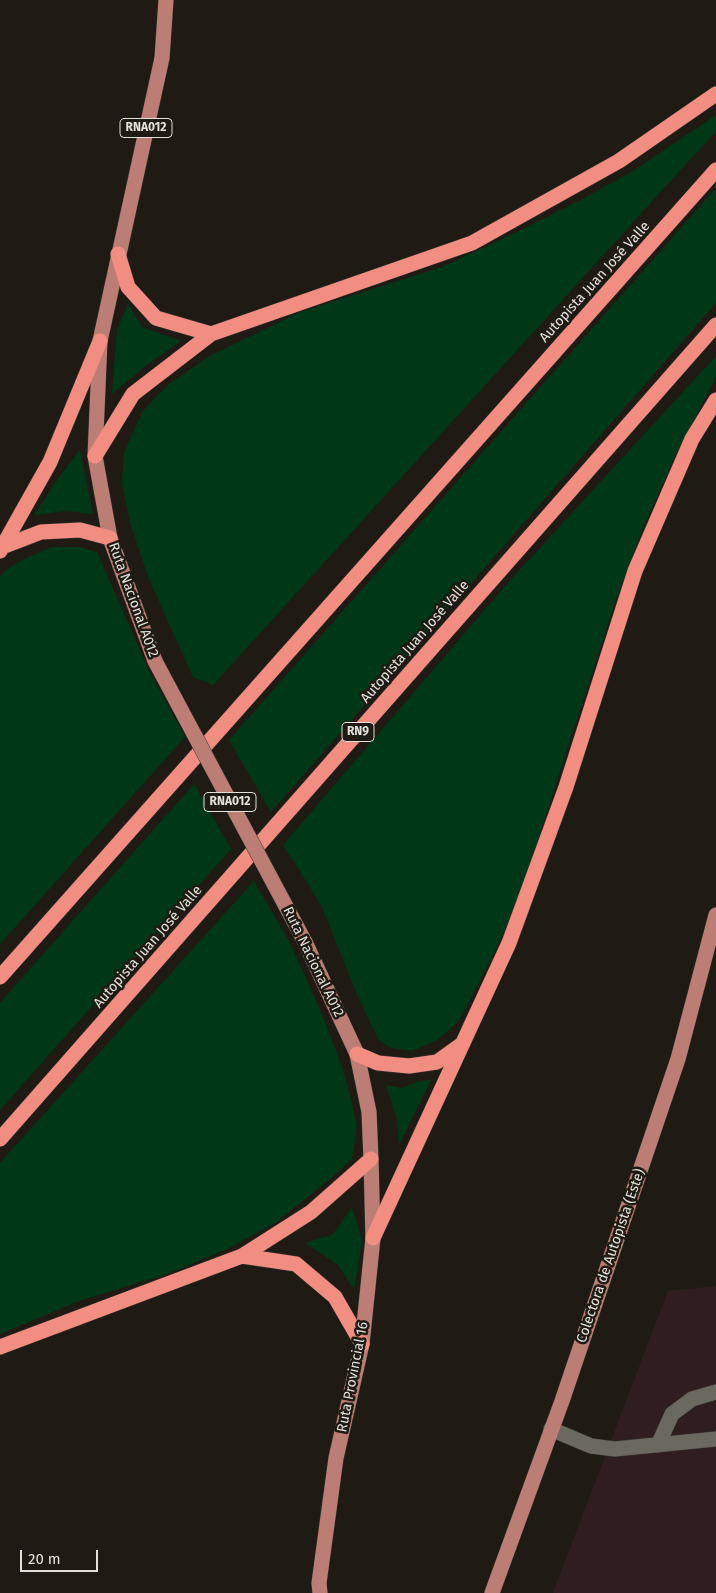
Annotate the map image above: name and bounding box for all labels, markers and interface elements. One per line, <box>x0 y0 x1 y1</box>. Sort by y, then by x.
road number: RNA012 <box>120 119 172 138</box>
street label: Autopista Juan José Valle <box>536 218 654 346</box>
street label: Ruta Nacional A012 <box>104 540 162 660</box>
street label: Autopista Juan José Valle <box>357 577 473 707</box>
road number: RN9 <box>342 722 374 742</box>
road number: RNA012 <box>204 792 256 812</box>
street label: Autopista Juan José Valle <box>90 882 206 1012</box>
street label: Ruta Nacional A012 <box>279 904 347 1020</box>
street label: Colectora de Autopista (Este) <box>573 1167 649 1345</box>
street label: Ruta Provincial 16 <box>334 1320 372 1434</box>
scale bar <box>22 1540 100 1572</box>
text: 20 m <box>28 1550 61 1568</box>

